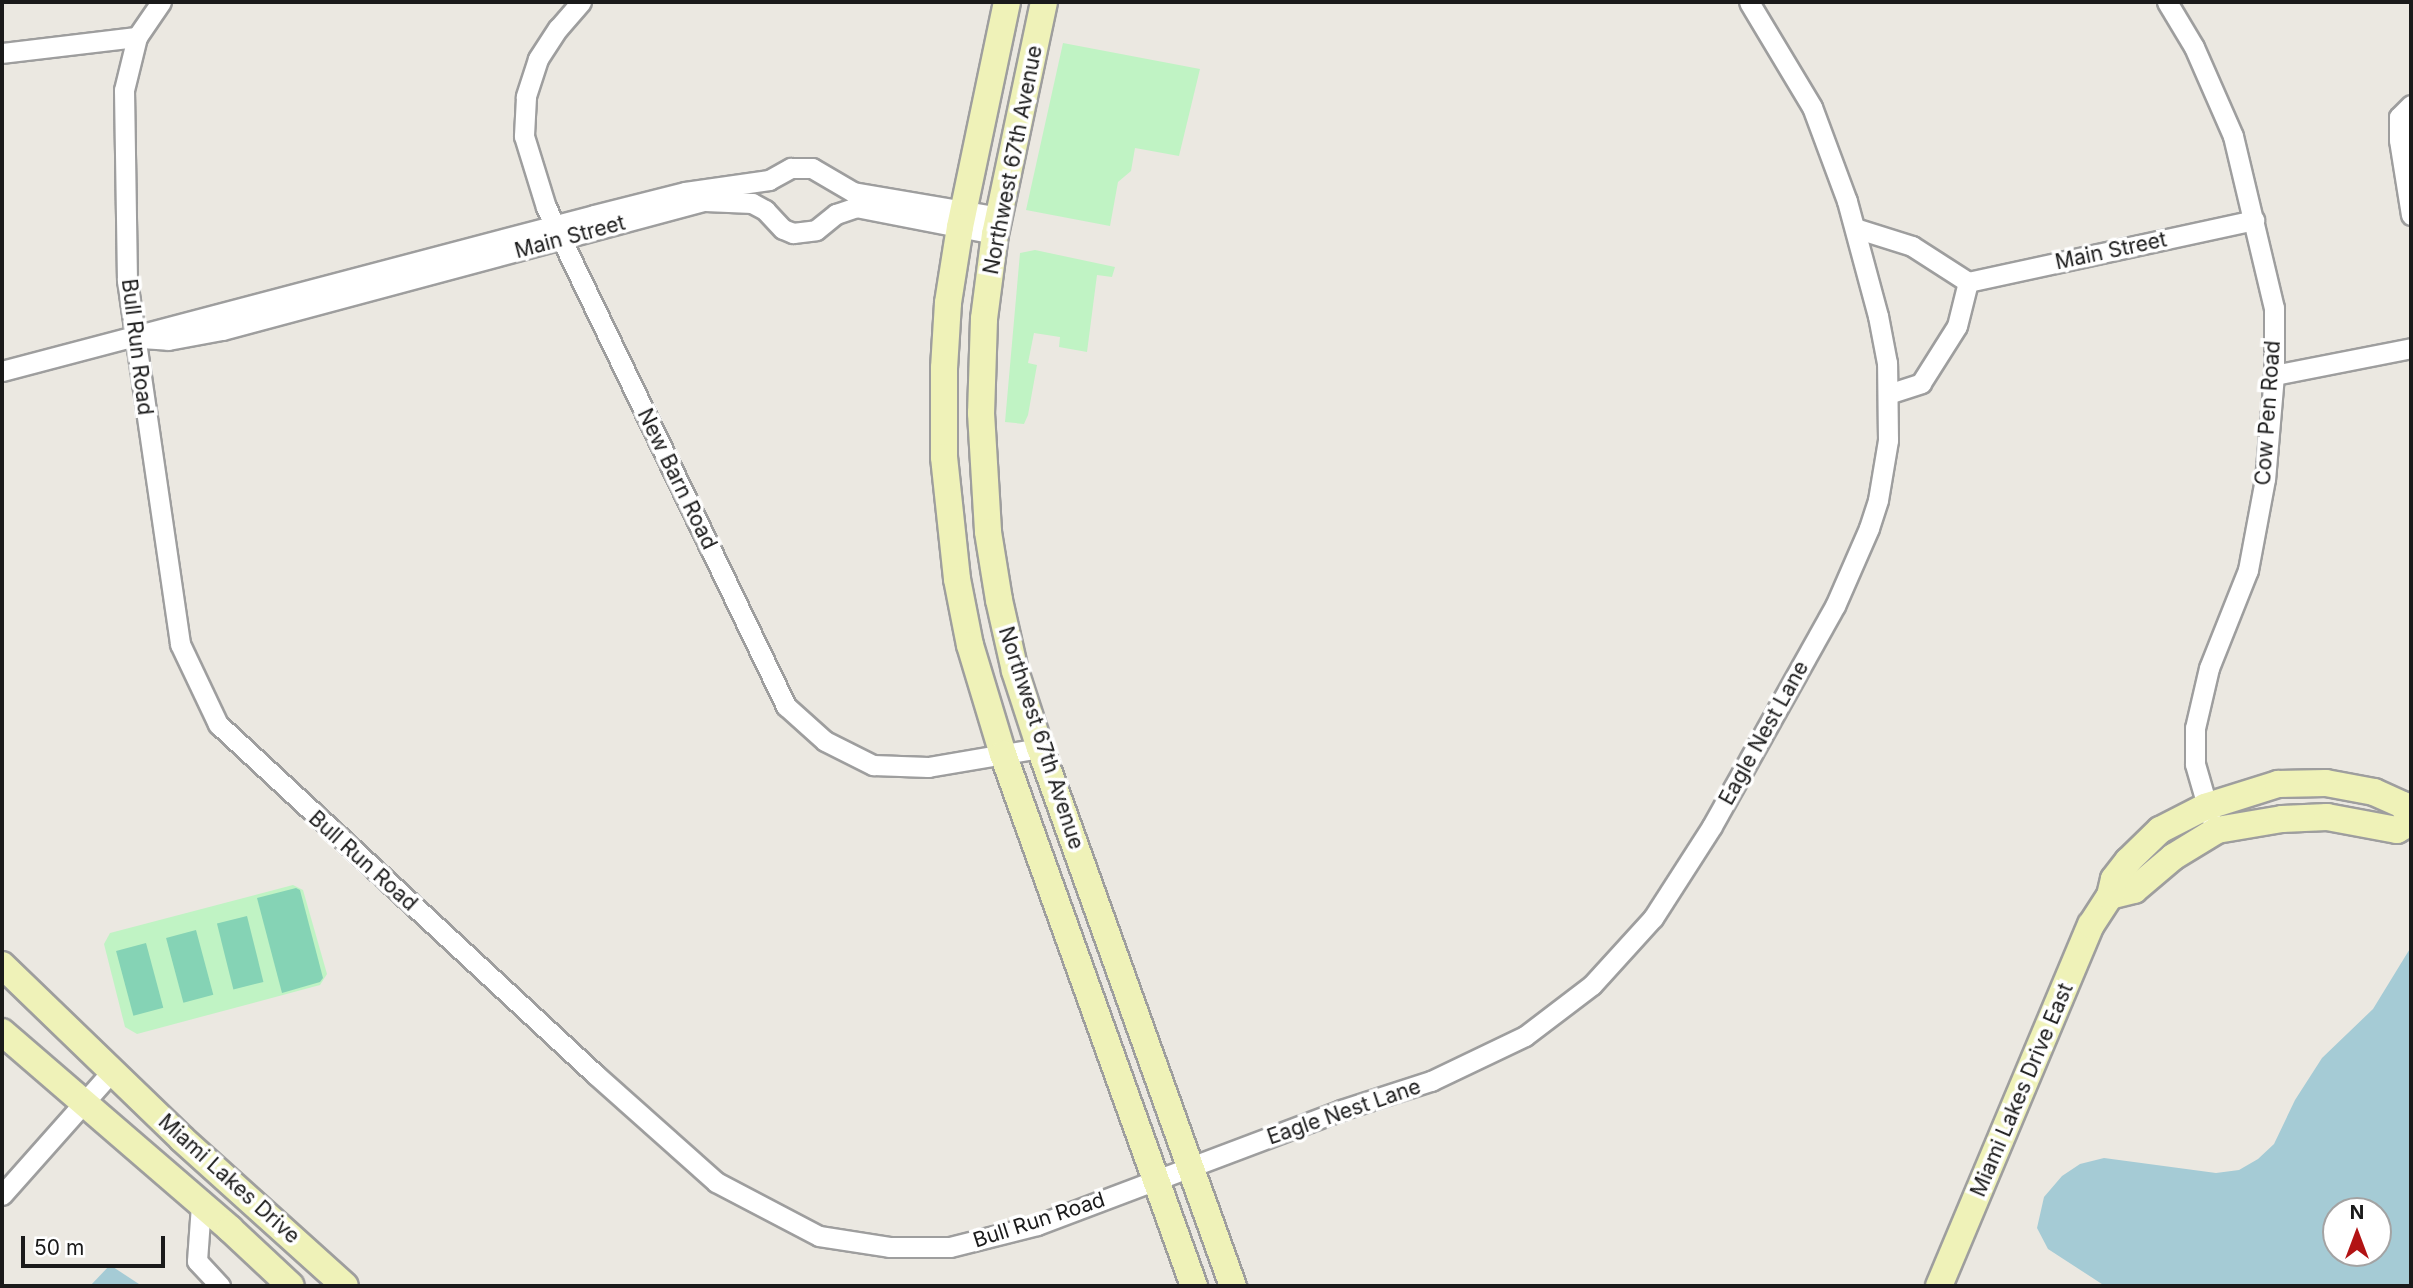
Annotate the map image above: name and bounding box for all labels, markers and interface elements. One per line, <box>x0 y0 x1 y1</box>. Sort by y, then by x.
street label: Northwest 67th Avenue <box>978 43 1048 277</box>
street label: Main Street <box>512 210 628 264</box>
street label: Main Street <box>2053 227 2169 275</box>
street label: Bull Run Road <box>116 277 158 417</box>
street label: Cow Pen Road <box>2250 340 2286 486</box>
street label: New Barn Road <box>632 404 722 554</box>
street label: Northwest 67th Avenue <box>993 623 1089 853</box>
street label: Eagle Nest Lane <box>1714 657 1814 809</box>
street label: Bull Run Road <box>304 806 422 916</box>
street label: Miami Lakes Drive East <box>1966 979 2078 1201</box>
street label: Eagle Nest Lane <box>1264 1074 1424 1150</box>
street label: Miami Lakes Drive <box>153 1109 305 1249</box>
street label: Bull Run Road <box>970 1187 1108 1253</box>
north arrow <box>2322 1197 2392 1267</box>
text: N <box>2350 1201 2364 1224</box>
scale bar <box>24 1222 168 1266</box>
text: 50 m <box>34 1235 84 1260</box>

